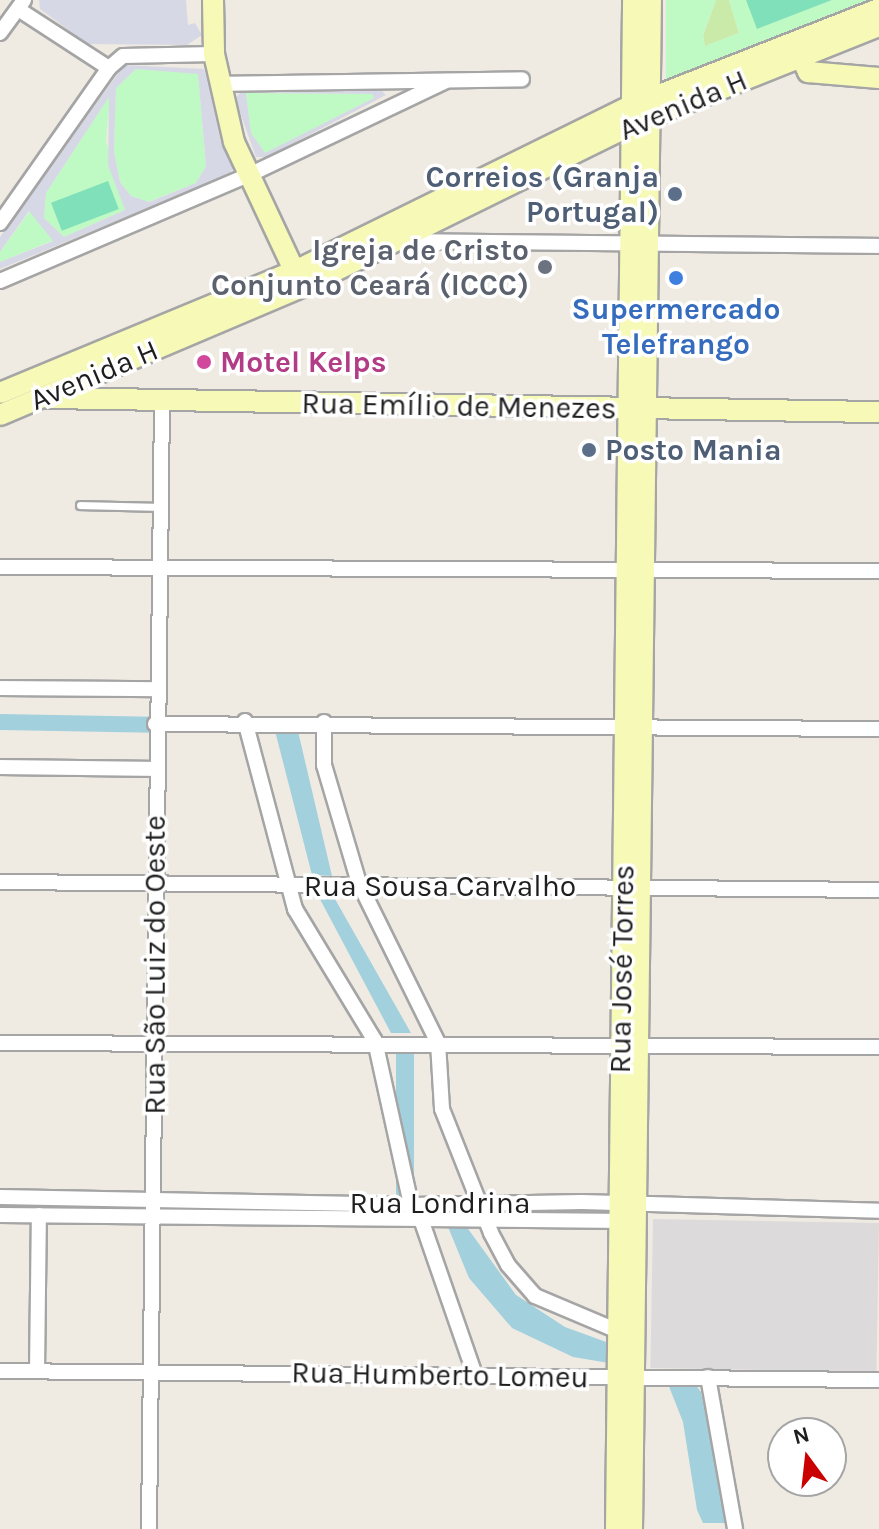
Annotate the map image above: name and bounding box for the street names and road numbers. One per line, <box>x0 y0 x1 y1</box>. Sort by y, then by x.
street label: Avenida H <box>614 62 752 148</box>
street label: Avenida H <box>25 332 163 418</box>
street label: Rua Emílio de Menezes <box>301 385 617 427</box>
street label: Rua São Luiz do Oeste <box>137 815 173 1115</box>
street label: Rua José Torres <box>602 864 642 1074</box>
street label: Rua Sousa Carvalho <box>304 868 576 904</box>
street label: Rua Londrina <box>350 1185 530 1221</box>
street label: Rua Humberto Lomeu <box>291 1354 589 1396</box>

